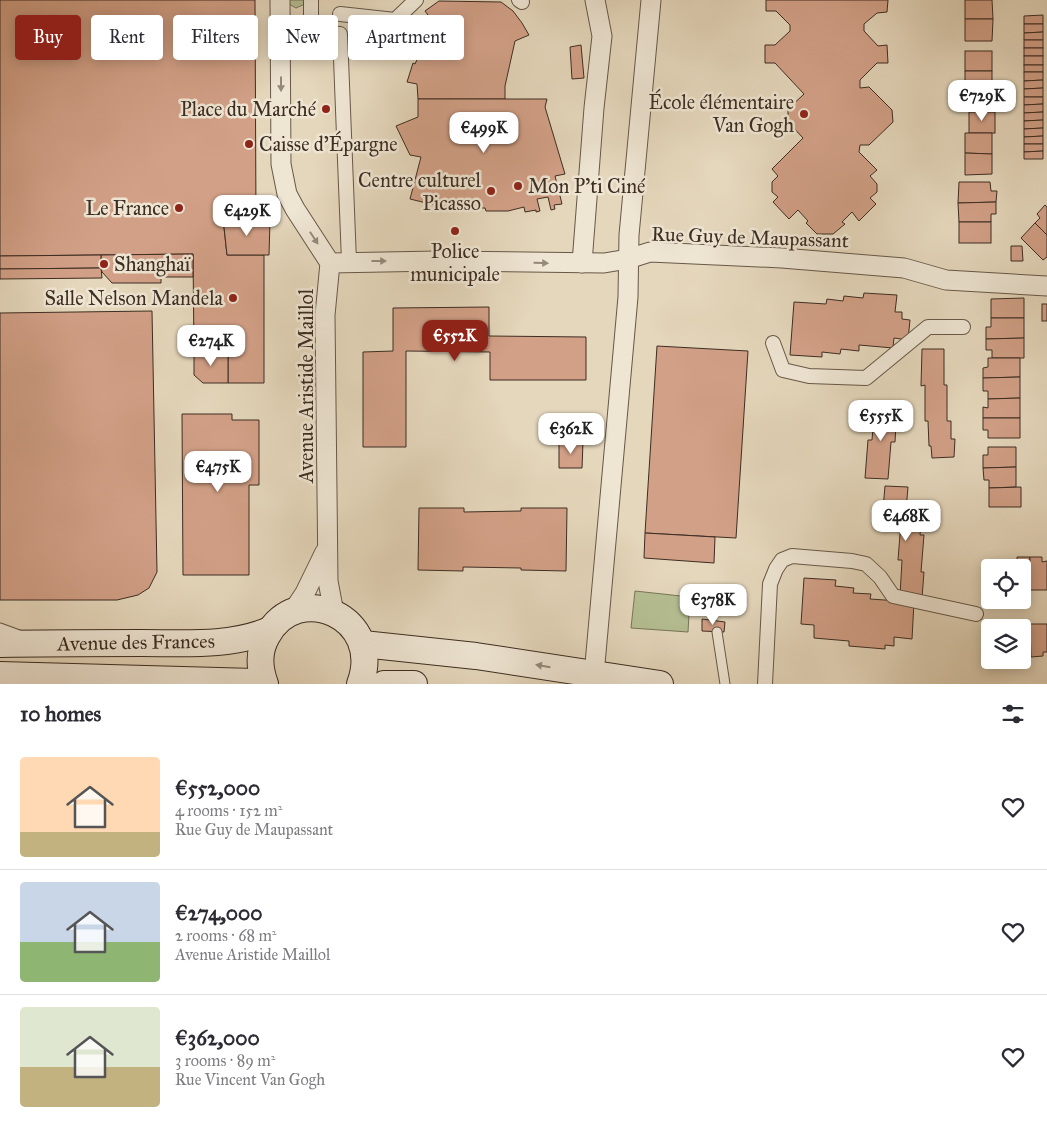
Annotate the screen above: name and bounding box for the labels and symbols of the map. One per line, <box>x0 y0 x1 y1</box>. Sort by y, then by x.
one-way arrow <box>277 76 285 92</box>
pin: €729K <box>947 80 1017 122</box>
place label: École élémentaire Van Gogh <box>649 88 794 138</box>
place label: Place du Marché <box>180 97 317 121</box>
marker: Place du Marché <box>320 103 332 115</box>
marker: École élémentaire Van Gogh <box>798 108 810 120</box>
pin: €499K <box>449 112 519 154</box>
place label: Caisse d'Épargne <box>259 130 398 157</box>
marker: Caisse d'Épargne <box>243 138 255 150</box>
place label: Centre culturel Picasso <box>358 168 482 215</box>
place label: Mon P'ti Ciné <box>528 174 646 198</box>
marker: Mon P'ti Ciné <box>512 180 524 192</box>
marker: Centre culturel Picasso <box>485 185 497 197</box>
pin: €429K <box>212 194 282 237</box>
place label: Le France <box>85 196 169 220</box>
marker: Le France <box>173 202 185 214</box>
street label: Rue Guy de Maupassant <box>651 222 849 252</box>
marker: Police municipale <box>449 225 461 237</box>
one-way arrow <box>309 231 319 245</box>
place label: Police municipale <box>410 239 500 286</box>
place label: Shanghaï <box>114 252 191 277</box>
one-way arrow <box>371 257 387 265</box>
marker: Shanghaï <box>98 258 110 270</box>
one-way arrow <box>534 259 550 267</box>
place label: Salle Nelson Mandela <box>45 286 224 310</box>
street label: Avenue Aristide Maillol <box>294 288 318 484</box>
marker: Salle Nelson Mandela <box>227 292 239 304</box>
pin: €552K <box>420 320 490 362</box>
pin: €274K <box>176 324 246 367</box>
pin: €555K <box>846 400 916 442</box>
pin: €362K <box>536 412 606 455</box>
pin: €475K <box>183 450 253 493</box>
pin: €468K <box>871 500 941 542</box>
pin: €378K <box>678 584 748 626</box>
street label: Avenue des Frances <box>56 629 215 655</box>
one-way arrow <box>534 661 550 669</box>

